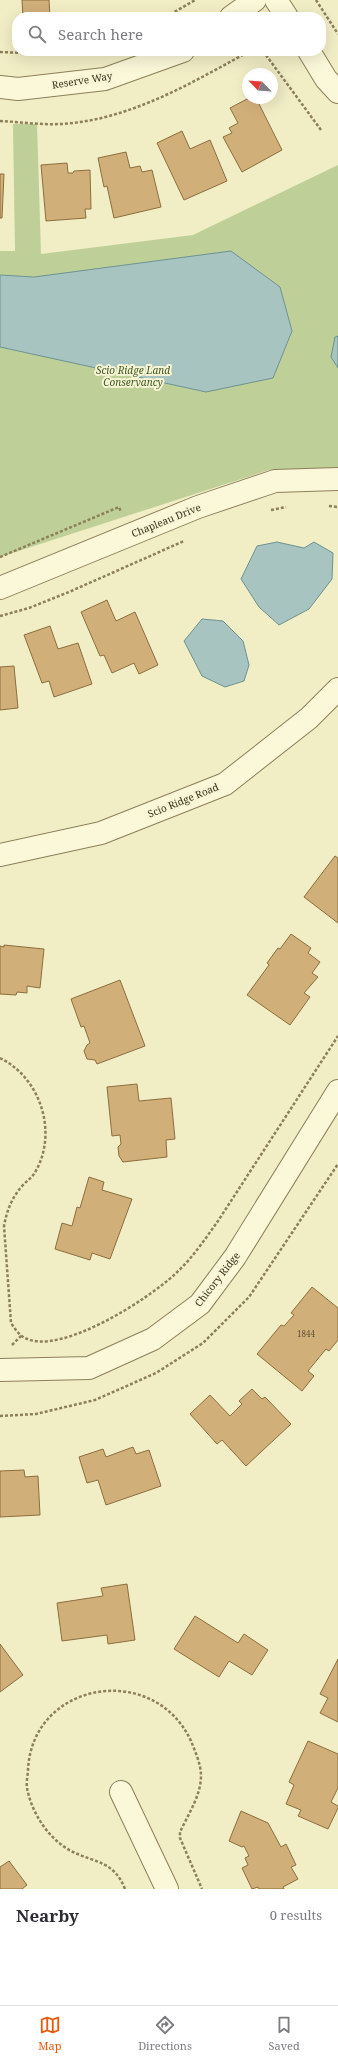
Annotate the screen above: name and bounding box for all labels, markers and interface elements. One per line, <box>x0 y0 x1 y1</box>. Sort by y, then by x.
search box <box>12 12 326 56</box>
icon: search <box>26 23 48 45</box>
text: Search here <box>58 24 143 44</box>
street label: Reserve Way <box>51 68 114 92</box>
north arrow <box>242 68 278 104</box>
park label: Scio Ridge Land Conservancy <box>96 363 170 389</box>
street label: Chapleau Drive <box>129 500 203 540</box>
street label: Scio Ridge Road <box>145 779 221 821</box>
street label: Chicory Ridge <box>191 1249 243 1309</box>
house number: 1844 <box>297 1328 315 1339</box>
text: Nearby <box>16 1904 79 1927</box>
text: 0 results <box>270 1906 322 1924</box>
tab: Map <box>38 2014 62 2053</box>
tab: Directions <box>138 2014 192 2053</box>
tab: Saved <box>269 2014 300 2053</box>

